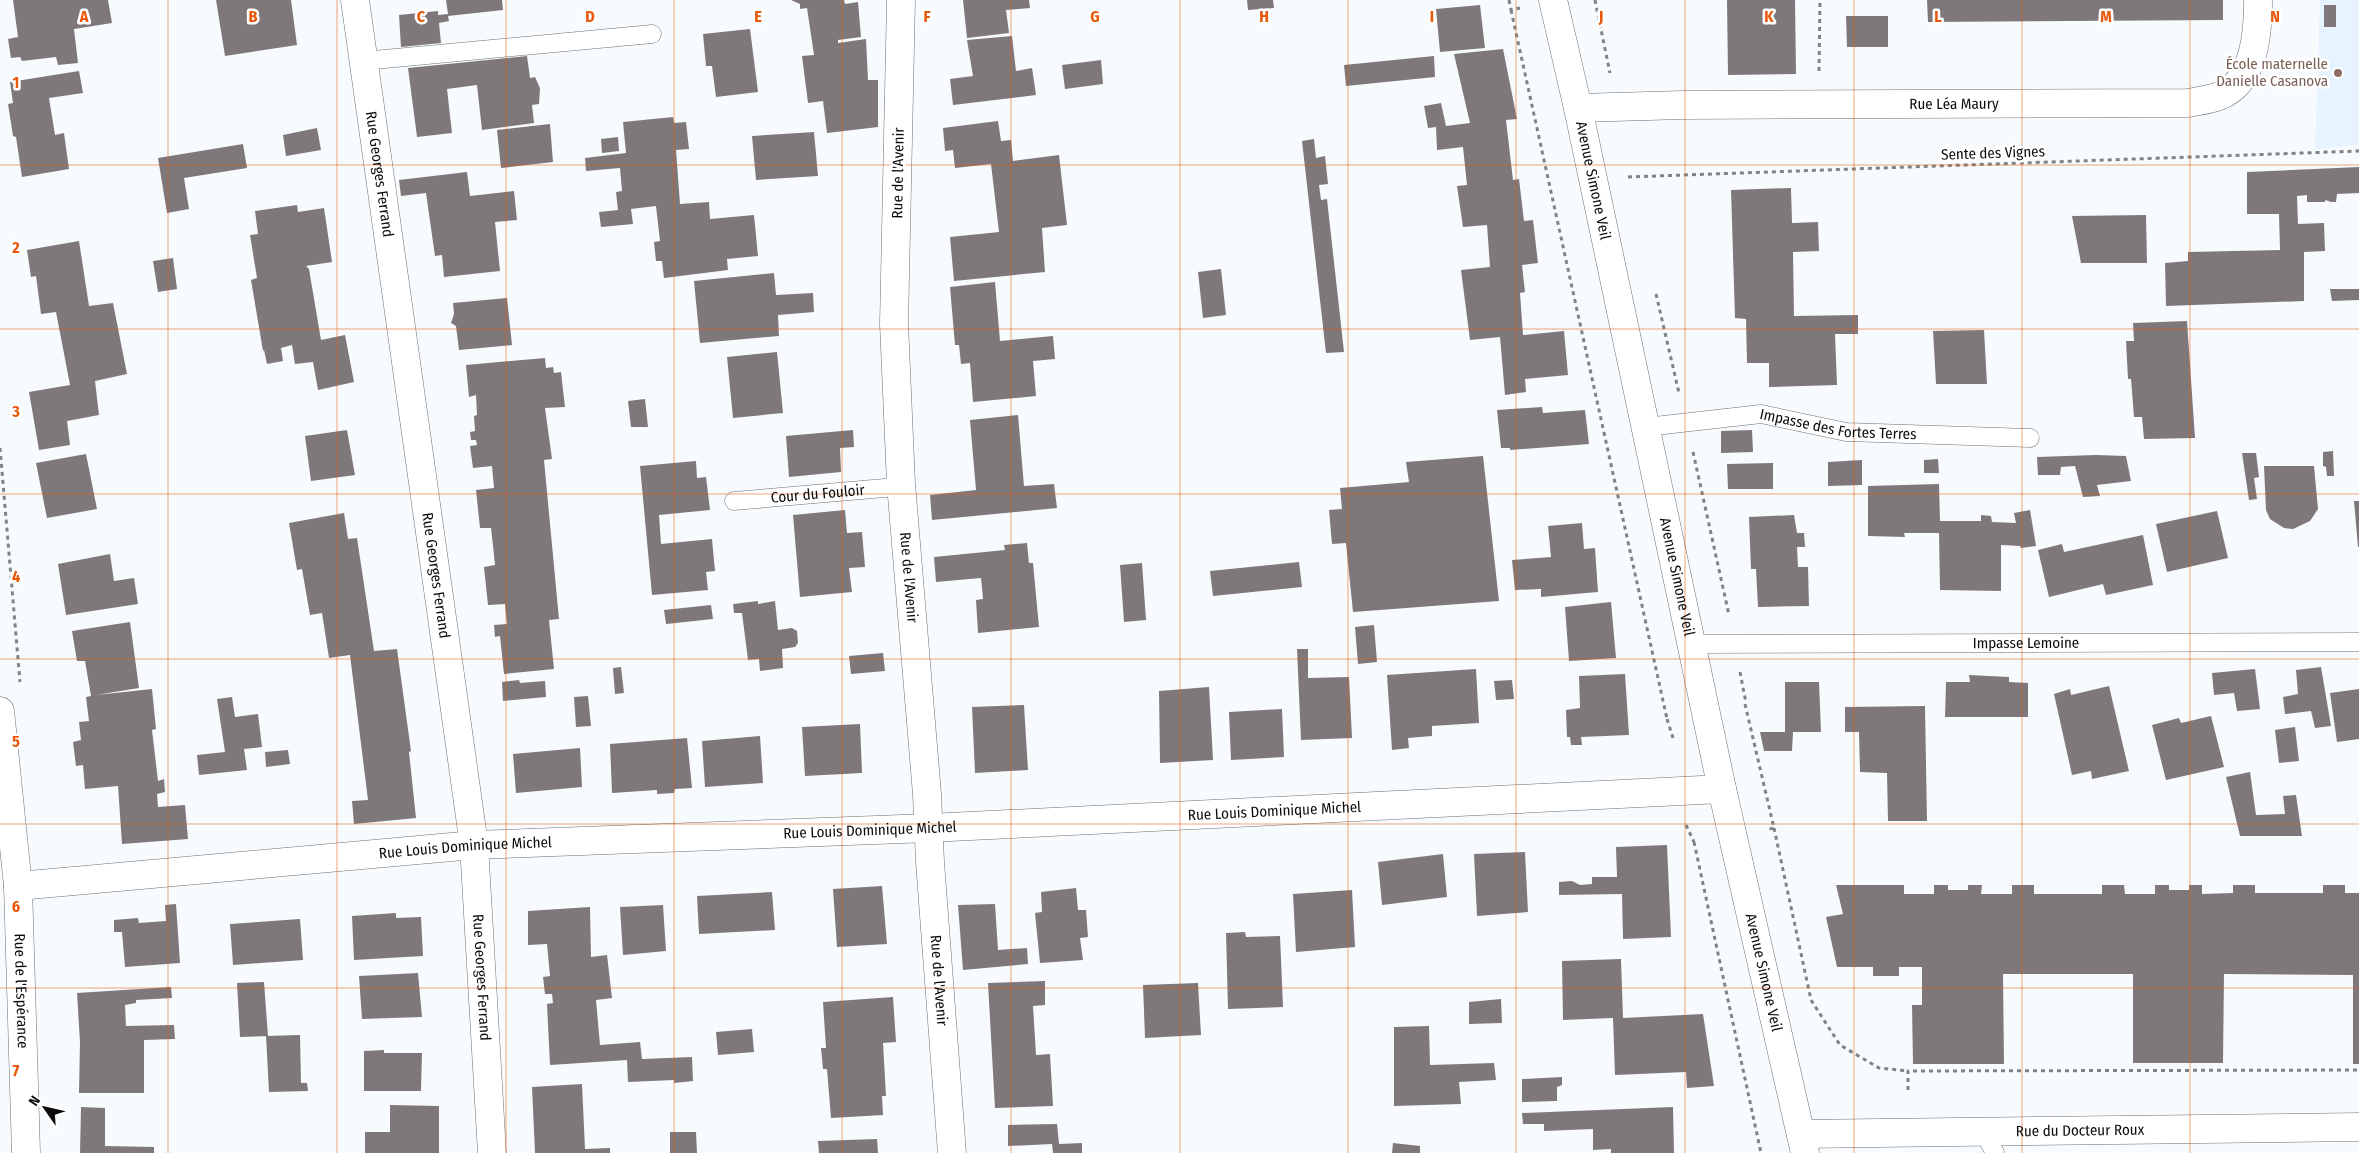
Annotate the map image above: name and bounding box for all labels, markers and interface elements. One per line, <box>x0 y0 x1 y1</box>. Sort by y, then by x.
text: A <box>79 7 89 26</box>
text: B <box>249 7 258 26</box>
text: C <box>417 7 426 26</box>
text: D <box>585 7 595 26</box>
text: E <box>754 7 762 26</box>
text: F <box>923 7 931 26</box>
text: G <box>1090 7 1100 26</box>
text: H <box>1259 7 1269 26</box>
text: I <box>1430 7 1434 26</box>
text: J <box>1598 7 1603 26</box>
text: K <box>1764 7 1774 26</box>
text: L <box>1934 7 1942 26</box>
text: M <box>2100 7 2112 26</box>
text: N <box>2270 7 2280 26</box>
place label: École maternelle Danielle Casanova <box>2216 55 2328 90</box>
marker: École maternelle Danielle Casanova <box>2332 67 2344 79</box>
text: 1 <box>13 73 19 92</box>
street label: Rue Léa Maury <box>1909 95 1999 113</box>
street label: Rue Georges Ferrand <box>362 110 397 238</box>
street label: Avenue Simone Veil <box>1572 120 1615 241</box>
street label: Rue de l'Avenir <box>888 127 908 219</box>
street label: Sente des Vignes <box>1941 142 2045 164</box>
text: 2 <box>11 238 20 257</box>
text: 3 <box>11 402 20 421</box>
street label: Impasse des Fortes Terres <box>1758 405 1917 443</box>
street label: Cour du Fouloir <box>770 481 866 507</box>
street label: Rue Georges Ferrand <box>418 511 454 639</box>
street label: Avenue Simone Veil <box>1656 516 1698 638</box>
street label: Rue de l'Avenir <box>896 531 922 624</box>
text: 4 <box>12 567 20 586</box>
street label: Impasse Lemoine <box>1973 634 2079 652</box>
text: 5 <box>12 732 20 751</box>
street label: Rue Louis Dominique Michel <box>1187 798 1362 824</box>
street label: Rue Louis Dominique Michel <box>783 818 957 842</box>
street label: Rue Louis Dominique Michel <box>378 833 552 863</box>
text: 6 <box>12 897 20 916</box>
street label: Avenue Simone Veil <box>1742 912 1786 1033</box>
street label: Rue Georges Ferrand <box>469 914 494 1041</box>
street label: Rue de l'Espérance <box>10 933 32 1049</box>
street label: Rue de l'Avenir <box>927 934 951 1027</box>
text: 7 <box>13 1061 20 1080</box>
north arrow <box>20 1083 70 1133</box>
text: N <box>25 1093 44 1109</box>
street label: Rue du Docteur Roux <box>2016 1121 2145 1140</box>

